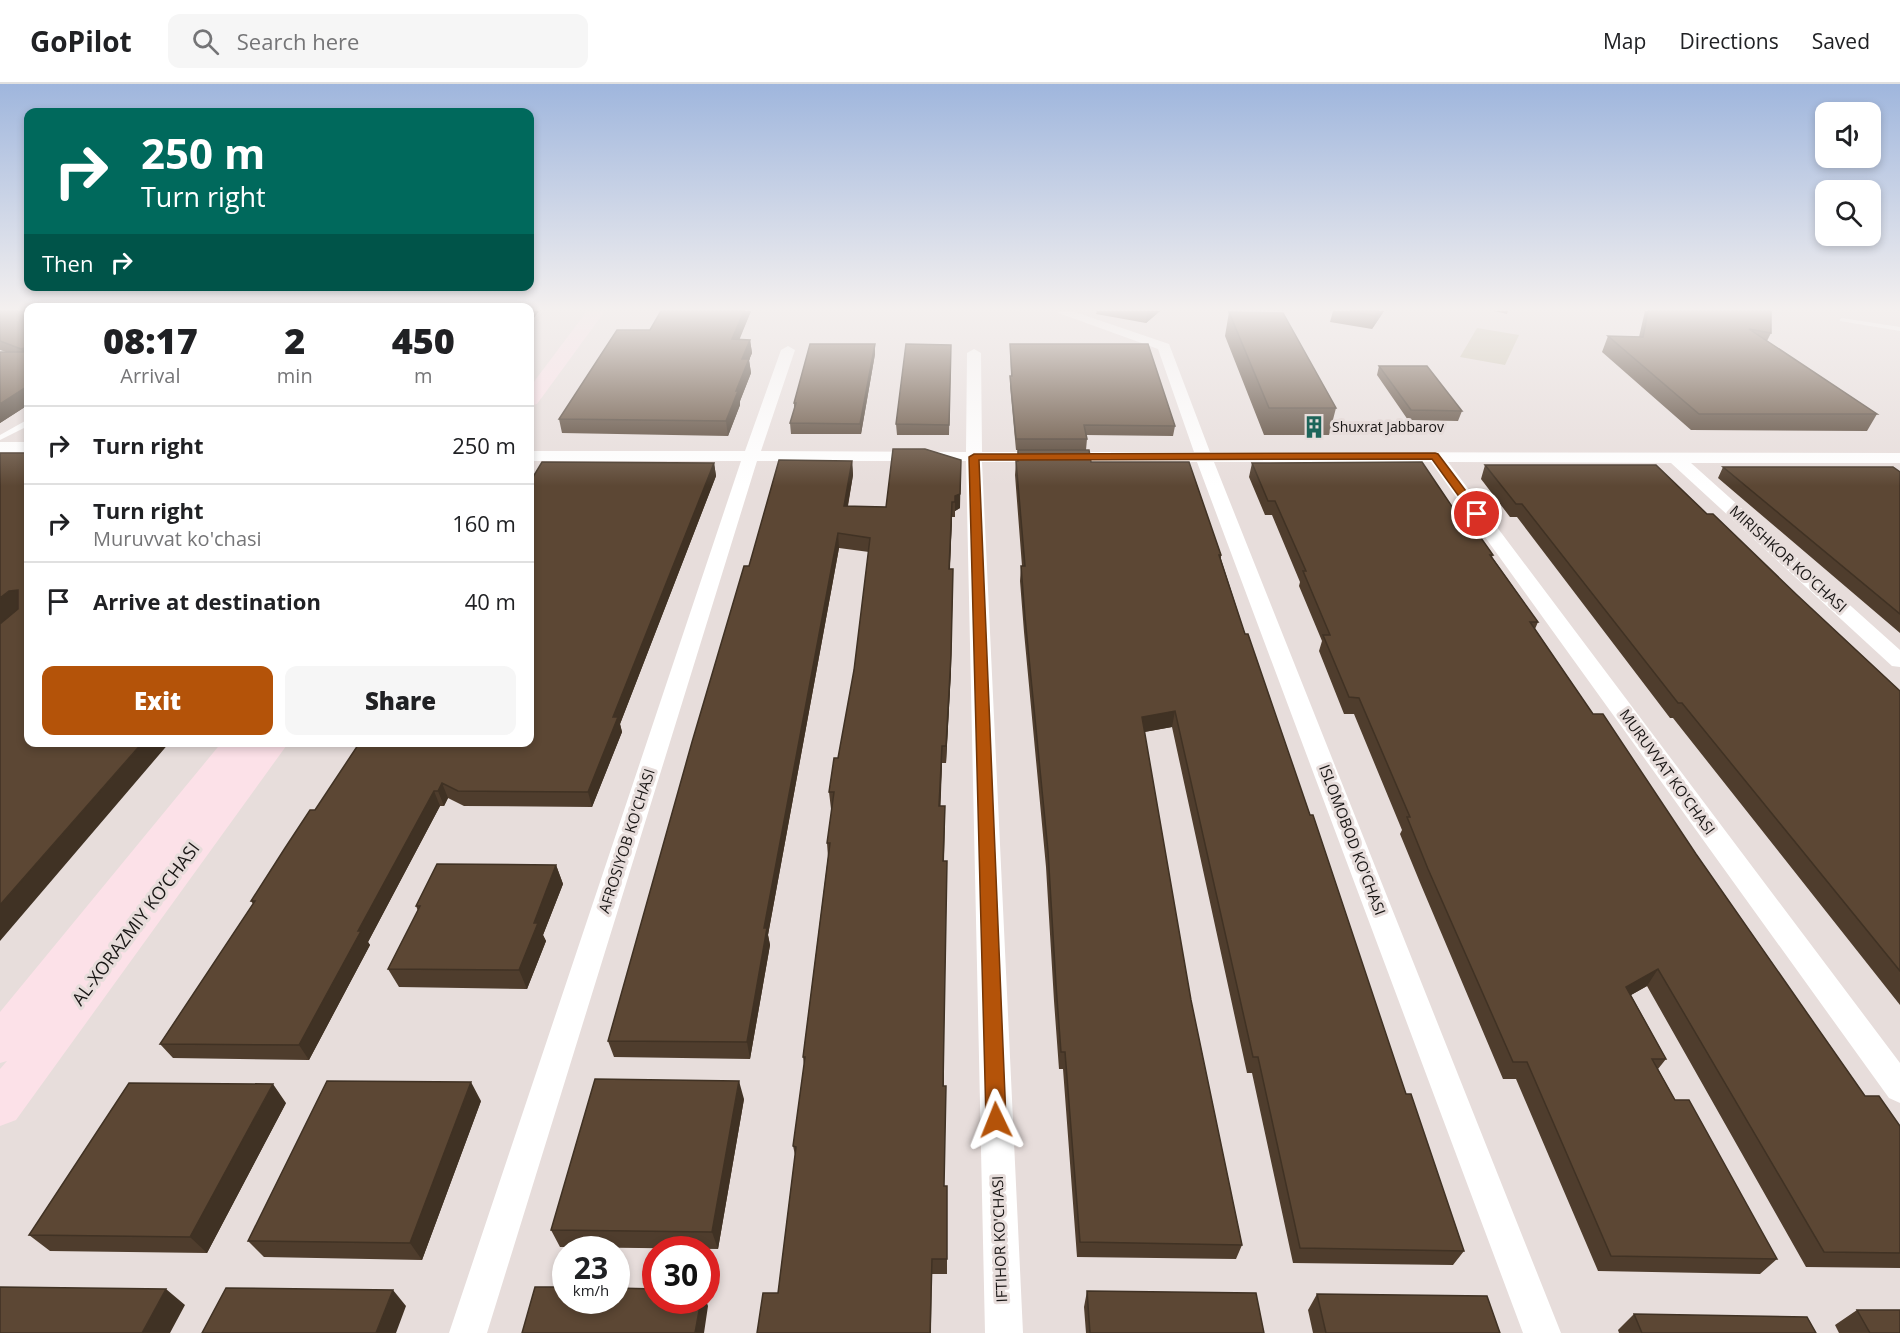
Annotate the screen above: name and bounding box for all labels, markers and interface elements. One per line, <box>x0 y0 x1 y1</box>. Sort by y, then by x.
search box <box>168 14 588 68</box>
text: GoPilot <box>30 22 132 60</box>
icon: search <box>189 25 222 58</box>
text: Search here <box>237 26 359 56</box>
text: Map <box>1603 27 1646 55</box>
text: Directions <box>1679 27 1779 55</box>
text: Saved <box>1812 27 1870 55</box>
map controls <box>1815 102 1881 246</box>
button: sound <box>1815 102 1881 168</box>
text: 250 m <box>141 124 265 181</box>
icon: right <box>42 132 120 210</box>
text: Turn right <box>141 178 266 215</box>
button: search <box>1815 180 1881 246</box>
icon: right <box>105 246 138 279</box>
text: Then <box>42 248 93 278</box>
text: 08:17 <box>103 316 198 365</box>
text: 2 <box>284 316 305 365</box>
text: 450 <box>392 316 455 365</box>
text: Arrival <box>120 362 181 389</box>
text: min <box>277 362 313 389</box>
text: m <box>414 362 433 389</box>
building icon: Shuxrat Jabbarov <box>1301 414 1327 440</box>
place label: Shuxrat Jabbarov <box>1332 417 1444 436</box>
icon: right <box>42 429 75 462</box>
text: Turn right <box>93 430 204 460</box>
text: 250 m <box>452 430 516 460</box>
pin <box>1451 488 1502 539</box>
text: Turn right <box>93 495 204 525</box>
icon: arrive <box>1460 497 1493 530</box>
street label: MIRISHKOR KO'CHASI <box>1726 500 1851 616</box>
icon: right <box>42 507 75 540</box>
text: 160 m <box>452 508 516 538</box>
text: Muruvvat ko'chasi <box>93 525 262 552</box>
icon: arrive <box>42 585 75 618</box>
text: Arrive at destination <box>93 586 321 616</box>
text: 40 m <box>465 586 516 616</box>
button: Exit <box>42 666 273 735</box>
button: Share <box>285 666 516 735</box>
street label: MURUVVAT KO'CHASI <box>1615 705 1720 838</box>
street label: ISLOMOBOD KO'CHASI <box>1315 761 1391 918</box>
street label: AFROSIYOB KO'CHASI <box>593 766 659 915</box>
street label: AL-XORAZMIY KO’CHASI <box>66 837 205 1010</box>
position arrow <box>964 1088 1028 1152</box>
street label: IFTIHOR KO'CHASI <box>987 1175 1011 1303</box>
speed limit sign: 30 <box>642 1236 720 1314</box>
text: 23 <box>574 1247 608 1288</box>
text: km/h <box>573 1280 609 1300</box>

